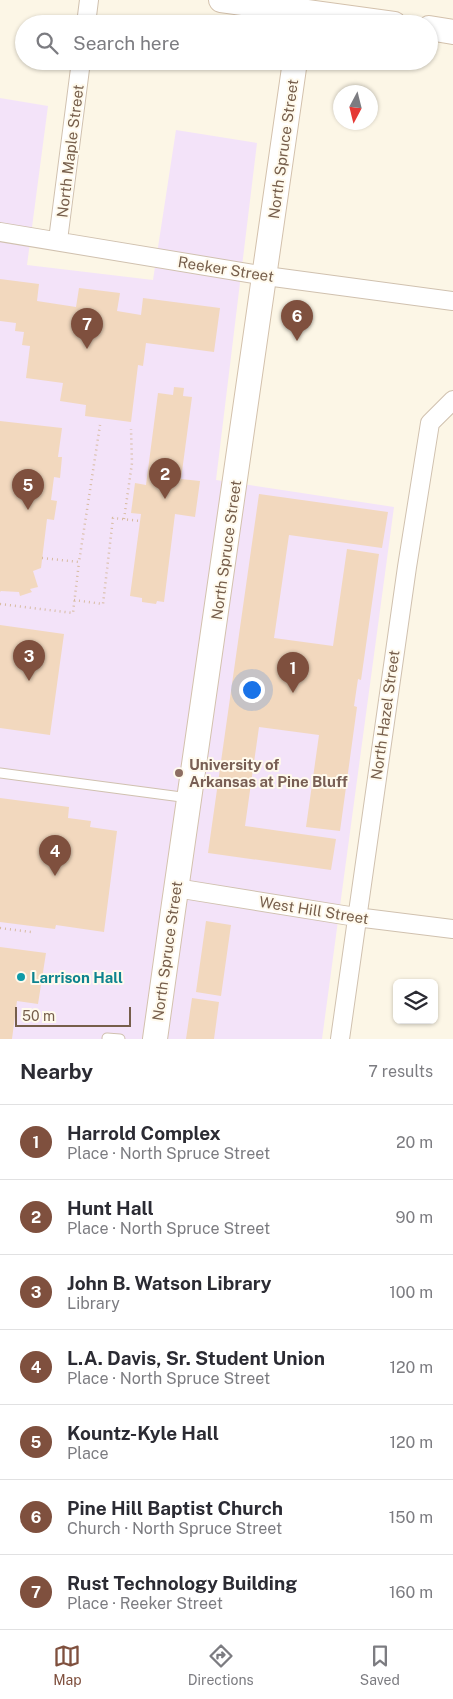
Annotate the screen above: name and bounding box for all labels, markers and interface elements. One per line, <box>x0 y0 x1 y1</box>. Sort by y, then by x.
search box <box>15 15 438 70</box>
icon: search <box>33 29 61 57</box>
text: Search here <box>73 32 180 54</box>
street label: North Spruce Street <box>265 78 301 220</box>
street label: North Maple Street <box>53 83 87 219</box>
north arrow <box>333 85 378 130</box>
street label: Reeker Street <box>177 253 275 285</box>
pin: 6 <box>281 300 313 341</box>
pin: 7 <box>71 308 103 349</box>
pin: 2 <box>149 458 181 499</box>
pin: 5 <box>12 469 44 510</box>
street label: North Spruce Street <box>208 479 244 621</box>
pin: 3 <box>13 640 45 681</box>
street label: North Hazel Street <box>367 649 403 781</box>
pin: 1 <box>277 652 309 693</box>
your location <box>239 677 265 703</box>
place label: University of Arkansas at Pine Bluff <box>189 756 348 790</box>
marker: University of Arkansas at Pine Bluff <box>173 767 185 779</box>
pin: 4 <box>39 835 71 876</box>
street label: North Spruce Street <box>149 880 185 1022</box>
street label: West Hill Street <box>258 893 370 927</box>
place label: Larrison Hall <box>31 969 123 986</box>
marker: Larrison Hall <box>15 971 27 983</box>
map controls <box>393 979 438 1024</box>
button: layers <box>393 979 438 1024</box>
scale bar <box>15 1004 131 1027</box>
text: 50 m <box>22 1008 55 1024</box>
text: Nearby <box>20 1059 93 1084</box>
text: 7 results <box>368 1062 433 1081</box>
text: Harrold Complex <box>67 1122 221 1144</box>
text: 1 <box>33 1133 39 1152</box>
text: 20 m <box>396 1133 433 1152</box>
text: Place · North Spruce Street <box>67 1144 270 1163</box>
text: Hunt Hall <box>67 1197 154 1219</box>
text: 2 <box>31 1208 41 1227</box>
text: 90 m <box>396 1208 433 1227</box>
text: Place · North Spruce Street <box>67 1219 270 1238</box>
text: John B. Watson Library <box>67 1272 271 1294</box>
text: 3 <box>31 1283 41 1302</box>
text: 100 m <box>389 1283 433 1302</box>
text: Library <box>67 1294 120 1313</box>
text: L.A. Davis, Sr. Student Union <box>67 1347 325 1369</box>
text: 4 <box>31 1358 41 1377</box>
text: 120 m <box>389 1358 433 1377</box>
text: Place · North Spruce Street <box>67 1369 270 1388</box>
text: Kountz-Kyle Hall <box>67 1422 219 1444</box>
text: 5 <box>31 1433 41 1452</box>
text: 120 m <box>389 1433 433 1452</box>
text: Place <box>67 1444 109 1463</box>
text: Pine Hill Baptist Church <box>67 1497 283 1519</box>
text: 6 <box>31 1508 41 1527</box>
text: 150 m <box>389 1508 433 1527</box>
text: Church · North Spruce Street <box>67 1519 282 1538</box>
text: Rust Technology Building <box>67 1572 297 1594</box>
text: 7 <box>31 1583 41 1602</box>
text: 160 m <box>389 1583 433 1602</box>
text: Place · Reeker Street <box>67 1594 223 1613</box>
tab: Map <box>53 1642 82 1688</box>
tab: Directions <box>188 1642 254 1688</box>
tab: Saved <box>360 1642 400 1688</box>

